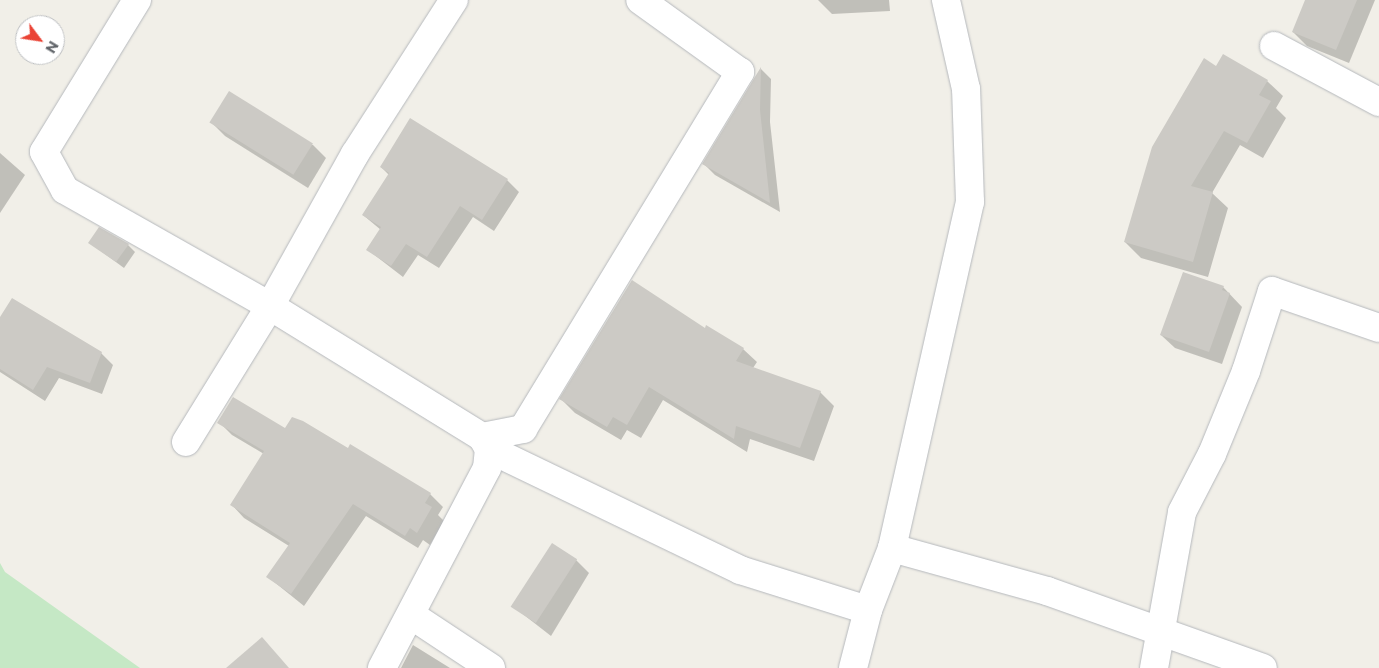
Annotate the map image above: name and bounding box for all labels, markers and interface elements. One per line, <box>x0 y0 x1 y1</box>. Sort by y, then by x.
north arrow <box>15 15 65 65</box>
text: N <box>41 38 63 57</box>

